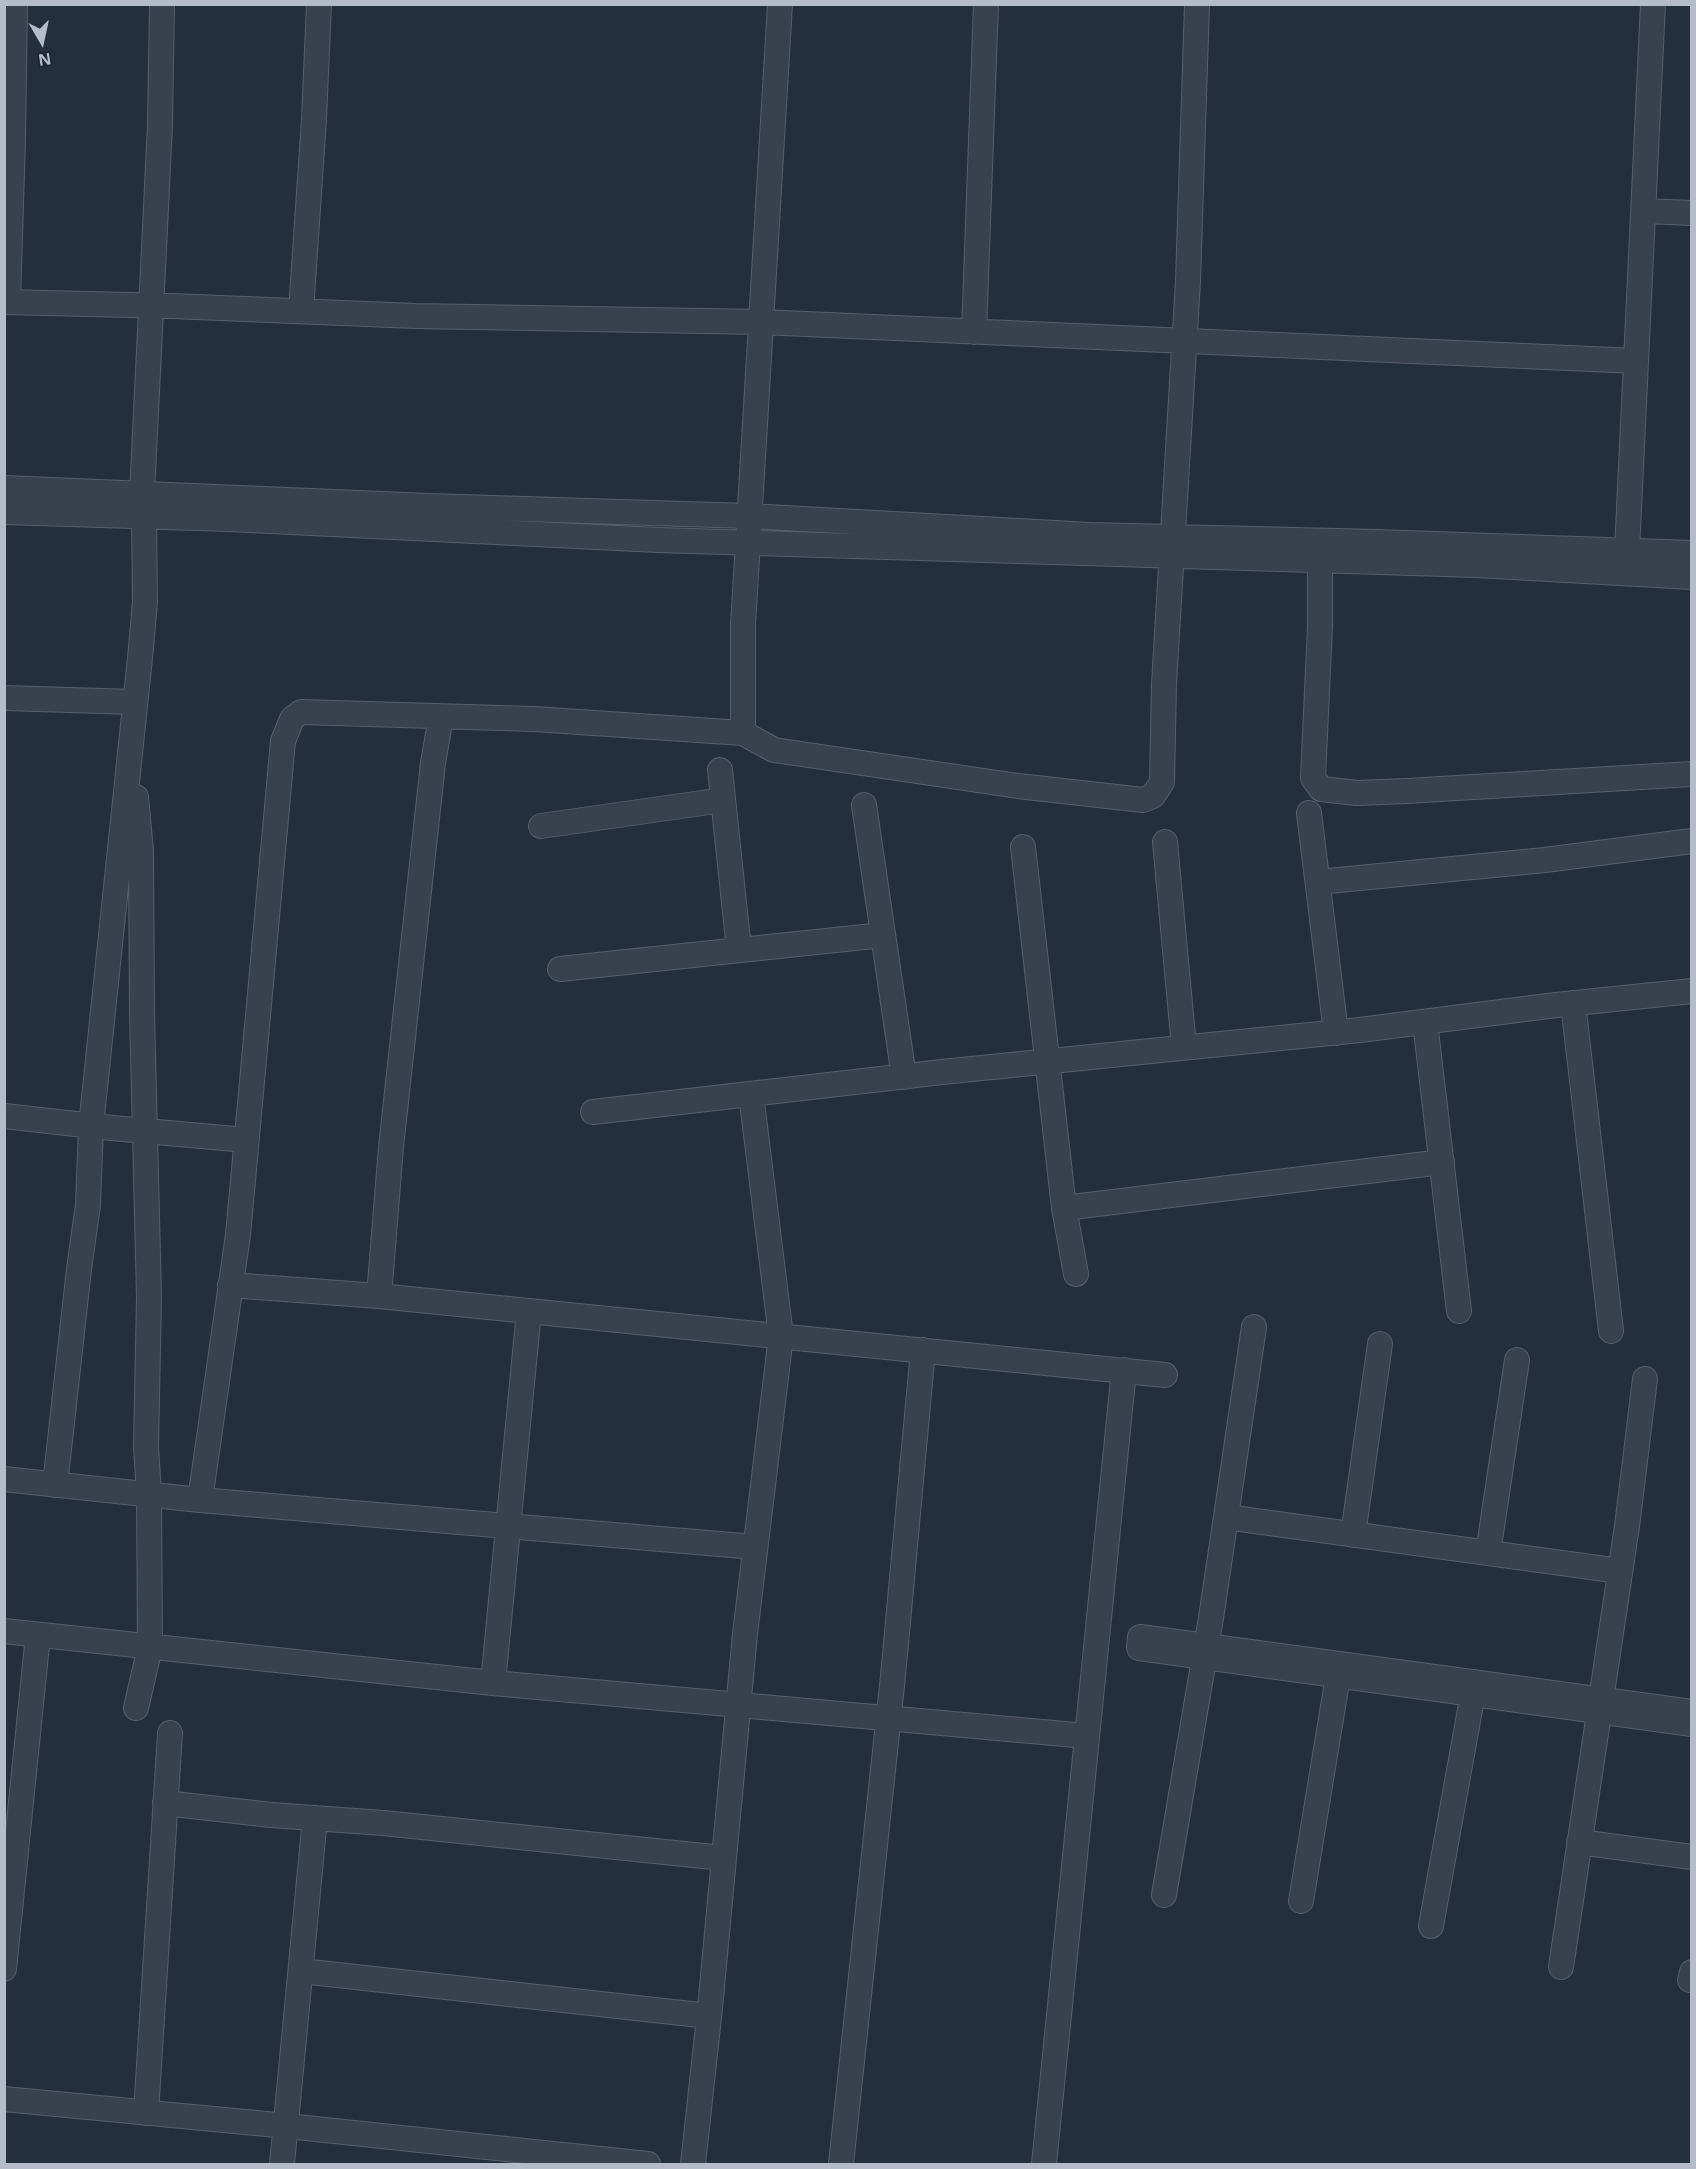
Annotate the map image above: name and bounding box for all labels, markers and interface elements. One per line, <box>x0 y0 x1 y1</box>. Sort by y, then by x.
north arrow <box>12 12 72 72</box>
text: N <box>37 48 53 72</box>

